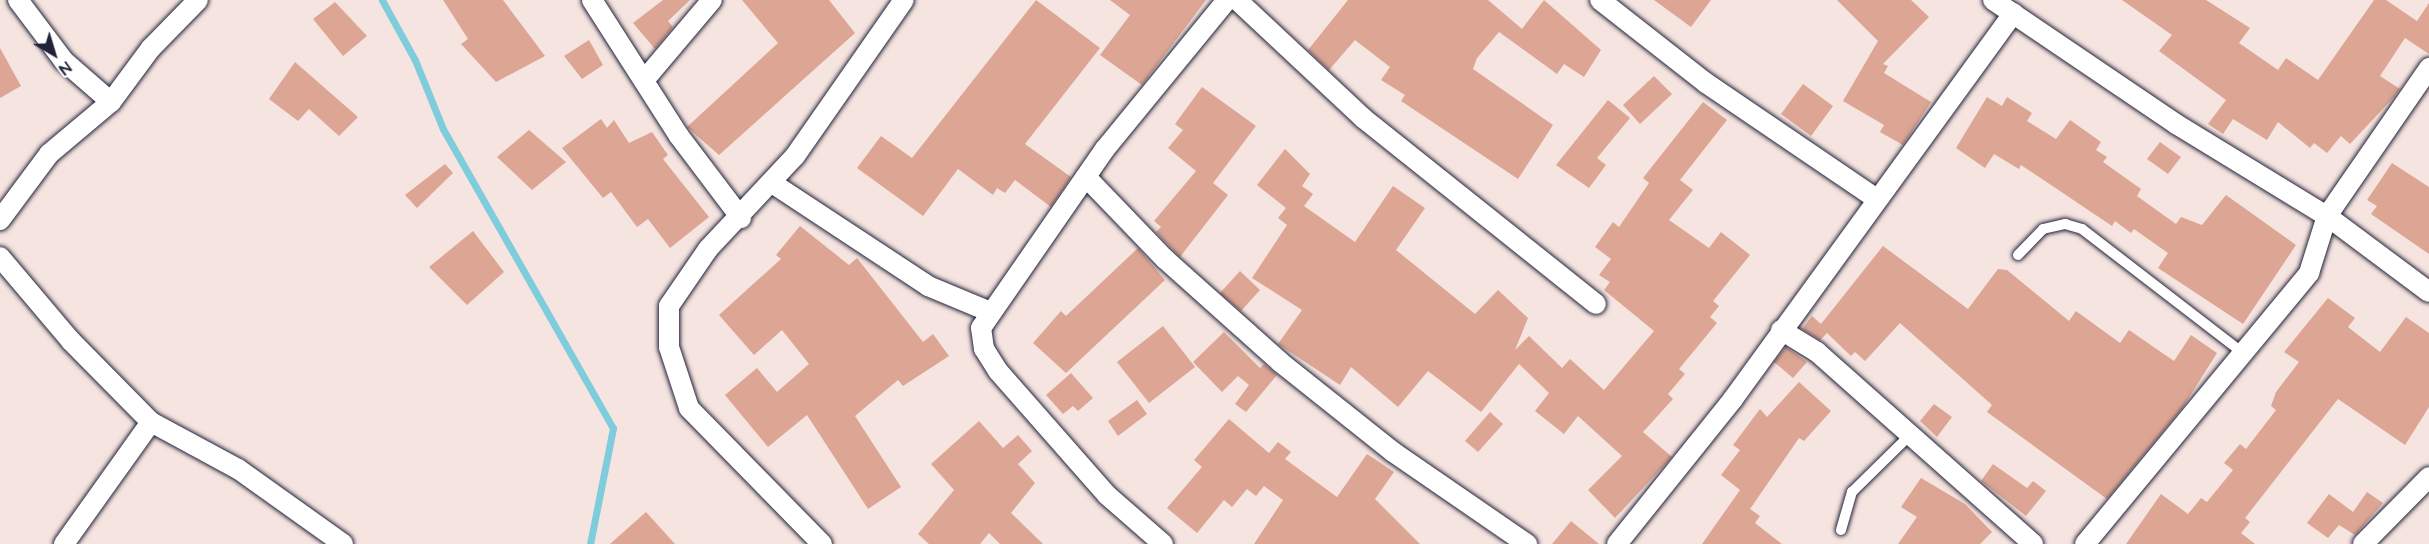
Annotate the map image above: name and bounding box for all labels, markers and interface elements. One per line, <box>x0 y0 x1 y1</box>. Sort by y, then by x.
north arrow <box>24 24 84 84</box>
text: N <box>54 56 76 80</box>

